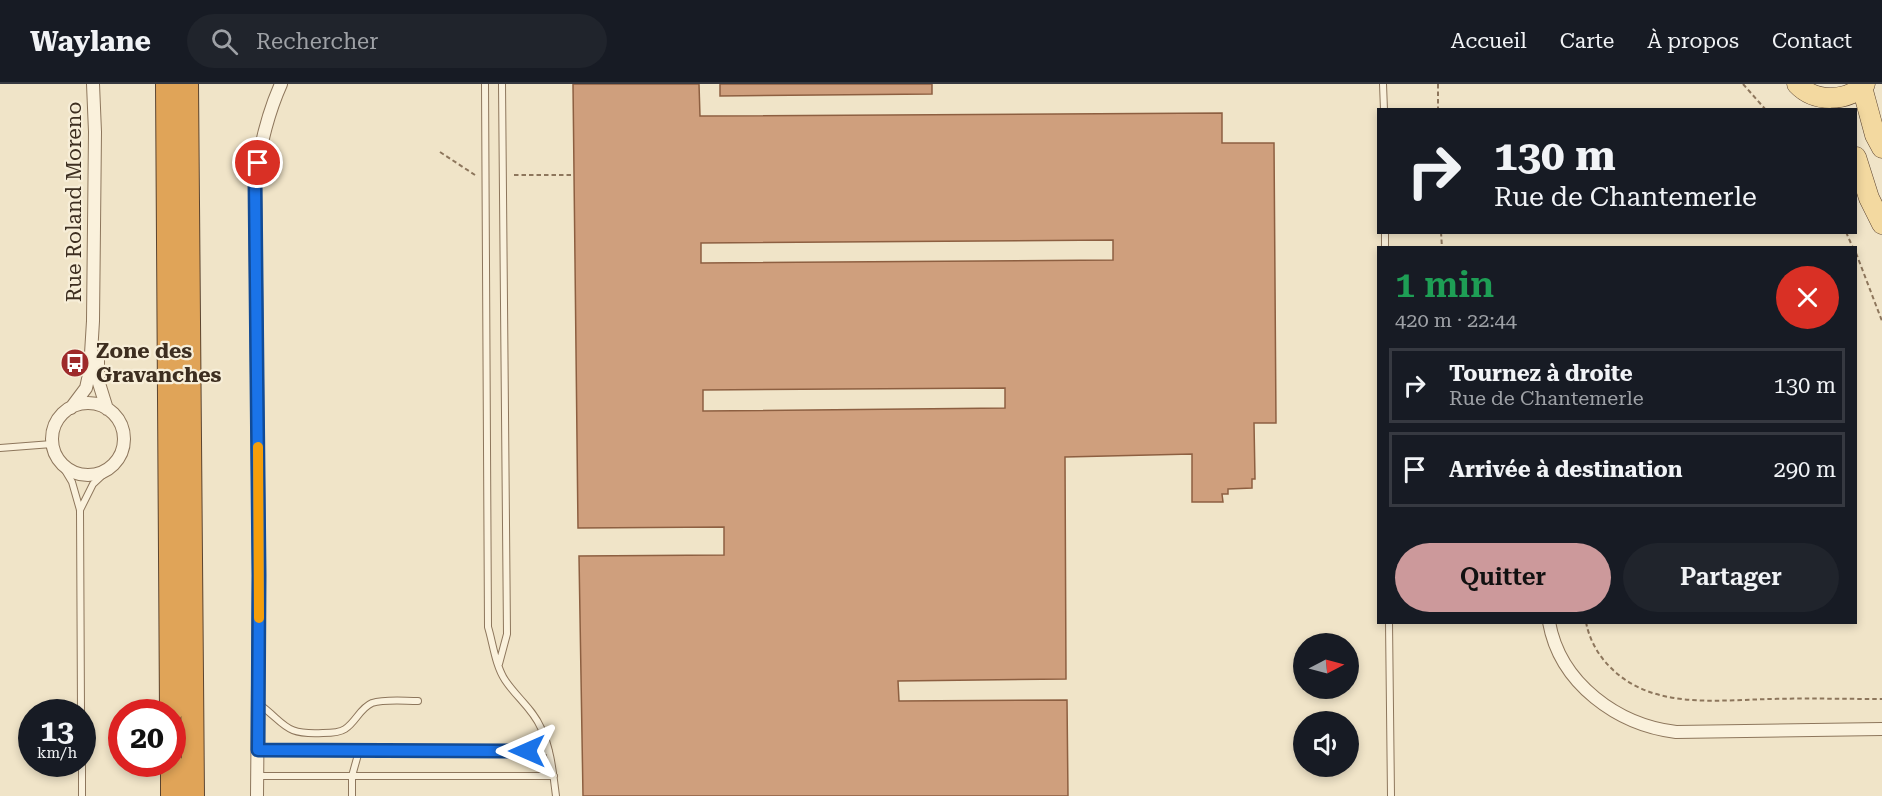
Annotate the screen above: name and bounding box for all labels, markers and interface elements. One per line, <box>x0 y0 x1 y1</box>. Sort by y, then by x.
search box <box>187 14 607 68</box>
text: Waylane <box>30 25 151 58</box>
icon: search <box>208 25 241 58</box>
text: Rechercher <box>256 29 378 54</box>
text: Accueil <box>1451 29 1527 53</box>
text: Carte <box>1560 29 1614 53</box>
text: À propos <box>1647 29 1739 53</box>
text: Contact <box>1772 29 1852 53</box>
street label: Rue Roland Moreno <box>62 102 86 302</box>
text: 130 m <box>1494 131 1616 180</box>
icon: right <box>1395 132 1473 210</box>
pin <box>232 137 283 188</box>
icon: arrive <box>241 146 274 179</box>
text: Rue de Chantemerle <box>1494 181 1757 213</box>
text: 1 min <box>1395 264 1494 306</box>
button: close <box>1776 266 1839 329</box>
text: 420 m · 22:44 <box>1395 308 1517 332</box>
place label: Zone des Gravanches <box>96 339 221 387</box>
bus stop icon: Zone des Gravanches <box>59 347 91 379</box>
text: Tournez à droite <box>1449 361 1633 386</box>
icon: right <box>1398 369 1431 402</box>
text: 130 m <box>1773 373 1836 398</box>
text: Rue de Chantemerle <box>1449 386 1644 410</box>
icon: arrive <box>1398 453 1431 486</box>
text: Arrivée à destination <box>1449 457 1683 482</box>
text: 290 m <box>1773 457 1836 482</box>
button: Quitter <box>1395 543 1611 612</box>
button: Partager <box>1623 543 1839 612</box>
north arrow <box>1293 633 1359 699</box>
map controls <box>1293 633 1359 777</box>
speed limit sign: 20 <box>108 699 186 777</box>
button: sound <box>1293 711 1359 777</box>
text: 13 <box>40 713 74 748</box>
position arrow <box>495 719 559 783</box>
text: km/h <box>37 744 77 762</box>

